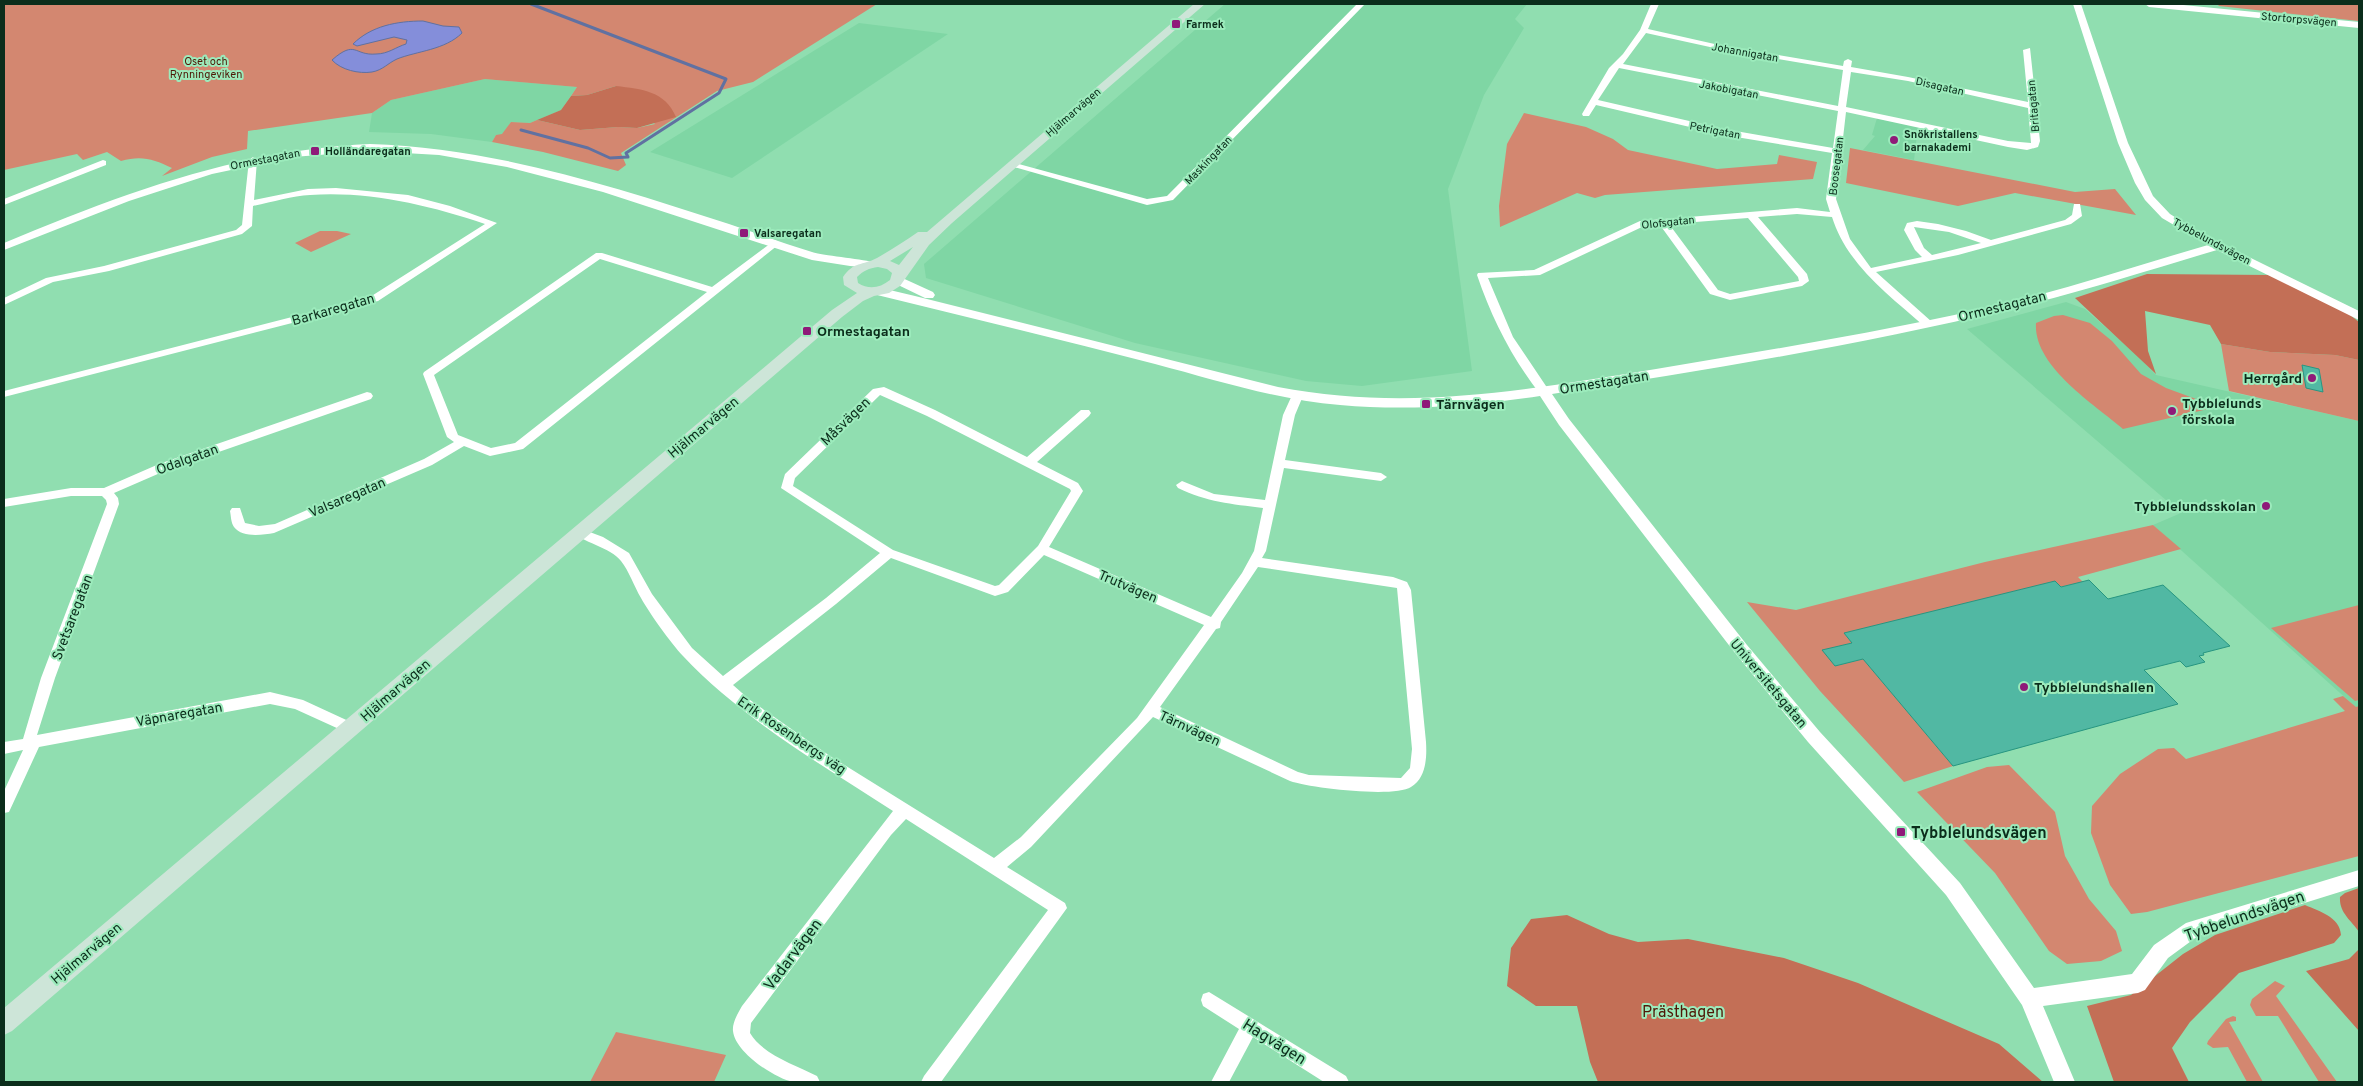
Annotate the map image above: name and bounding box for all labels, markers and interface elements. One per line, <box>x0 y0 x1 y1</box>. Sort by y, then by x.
street label: Stortorpsvägen <box>2260 10 2337 30</box>
marker: Farmek <box>1170 18 1182 30</box>
place label: Farmek <box>1186 18 1224 32</box>
street label: Johannigatan <box>1710 40 1779 66</box>
park label: Oset och Rynningeviken <box>170 55 242 82</box>
street label: Disagatan <box>1914 75 1965 99</box>
street label: Jakobigatan <box>1698 77 1760 103</box>
street label: Britagatan <box>2025 79 2043 133</box>
street label: Hjälmarvägen <box>1043 85 1104 140</box>
street label: Petrigatan <box>1688 119 1741 143</box>
place label: Snökristallens barnakademi <box>1904 128 1978 155</box>
street label: Maskingatan <box>1182 133 1235 188</box>
marker: Snökristallens barnakademi <box>1888 134 1900 146</box>
street label: Boosegatan <box>1826 136 1848 196</box>
marker: Holländaregatan <box>309 145 321 157</box>
place label: Holländaregatan <box>325 145 411 159</box>
street label: Ormestagatan <box>229 146 301 174</box>
street label: Olofsgatan <box>1641 213 1695 233</box>
street label: Tybbelundsvägen <box>2170 215 2253 268</box>
marker: Valsaregatan <box>738 227 750 239</box>
place label: Valsaregatan <box>754 227 821 241</box>
street label: Ormestagatan <box>1957 288 2048 327</box>
street label: Barkaregatan <box>290 290 377 330</box>
place label: Ormestagatan <box>817 324 910 341</box>
marker: Ormestagatan <box>801 325 813 337</box>
street label: Ormestagatan <box>1558 368 1650 399</box>
place label: Herrgård <box>2243 371 2302 388</box>
marker: Herrgård <box>2306 372 2318 384</box>
street label: Hjälmarvägen <box>665 394 743 463</box>
street label: Måsvägen <box>818 394 874 450</box>
place label: Tybblelunds förskola <box>2182 396 2262 429</box>
place label: Tärnvägen <box>1436 397 1505 414</box>
marker: Tärnvägen <box>1420 398 1432 410</box>
marker: Tybblelunds förskola <box>2166 405 2178 417</box>
street label: Odalgatan <box>154 441 221 479</box>
street label: Valsaregatan <box>307 475 389 522</box>
place label: Tybblelundsskolan <box>2134 499 2256 516</box>
marker: Tybblelundsskolan <box>2260 500 2272 512</box>
street label: Trutvägen <box>1095 567 1160 607</box>
street label: Svetsaregatan <box>49 572 98 663</box>
street label: Universitetsgatan <box>1726 636 1810 732</box>
street label: Hjälmarvägen <box>358 656 434 726</box>
place label: Tybblelundshallen <box>2034 680 2154 697</box>
marker: Tybblelundshallen <box>2018 681 2030 693</box>
street label: Erik Rosenbergs väg <box>734 694 849 779</box>
street label: Väpnaregatan <box>135 700 224 731</box>
street label: Tärnvägen <box>1156 708 1223 751</box>
place label: Tybblelundsvägen <box>1911 824 2047 844</box>
marker: Tybblelundsvägen <box>1895 826 1907 838</box>
street label: Tybbelundsvägen <box>2182 887 2307 947</box>
street label: Vadarvägen <box>760 915 827 995</box>
street label: Hjälmarvägen <box>48 920 126 989</box>
park label: Prästhagen <box>1642 1003 1724 1023</box>
street label: Hagvägen <box>1238 1015 1310 1070</box>

